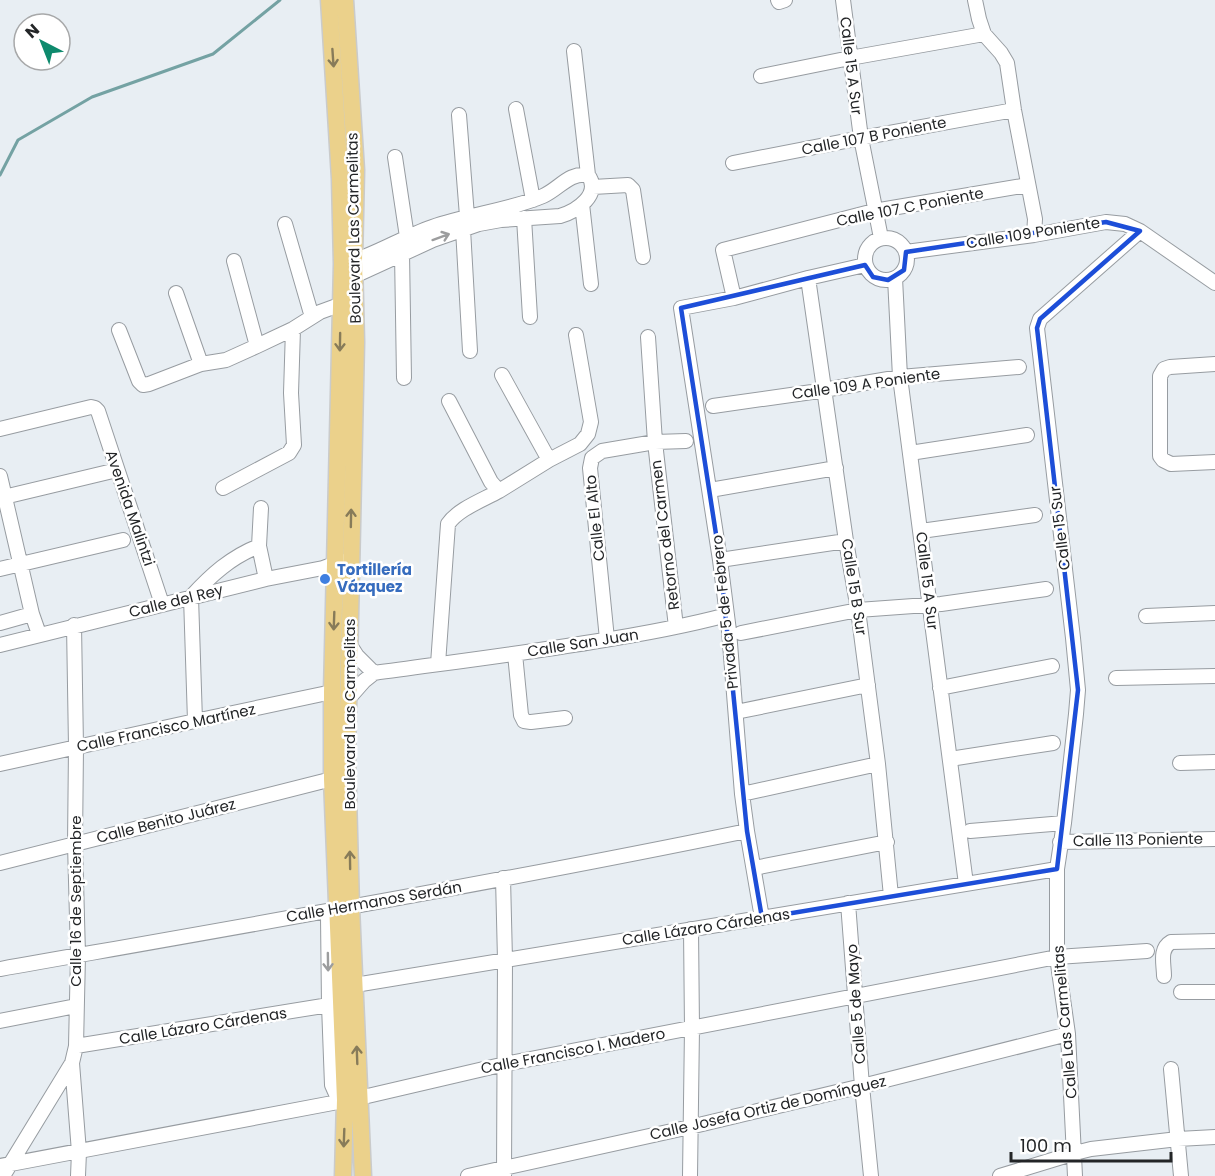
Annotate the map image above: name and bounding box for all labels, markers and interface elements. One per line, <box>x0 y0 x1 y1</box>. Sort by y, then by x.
north arrow <box>12 12 72 72</box>
street label: Calle 15 A Sur <box>835 16 868 117</box>
text: N <box>20 19 44 44</box>
one-way arrow <box>328 48 339 68</box>
street label: Calle 107 B Poniente <box>800 111 948 160</box>
street label: Boulevard Las Carmelitas <box>341 132 366 324</box>
street label: Calle 107 C Poniente <box>834 182 985 231</box>
street label: Calle 109 Poniente <box>964 212 1101 253</box>
one-way arrow <box>431 230 450 241</box>
one-way arrow <box>335 332 346 352</box>
street label: Calle 109 A Poniente <box>790 363 941 404</box>
street label: Avenida Malintzi <box>101 447 160 569</box>
street label: Retorno del Carmen <box>645 459 684 611</box>
street label: Calle El Alto <box>580 474 609 562</box>
street label: Calle 15 Sur <box>1044 484 1075 571</box>
one-way arrow <box>346 508 357 528</box>
street label: Calle 15 A Sur <box>911 531 944 632</box>
street label: Privada 5 de Febrero <box>706 534 743 690</box>
street label: Calle 15 B Sur <box>836 537 873 637</box>
place label: Tortillería Vázquez <box>337 559 412 597</box>
marker: Tortillería Vázquez <box>318 572 332 586</box>
street label: Calle del Rey <box>127 579 226 622</box>
one-way arrow <box>328 611 339 631</box>
street label: Boulevard Las Carmelitas <box>339 618 360 810</box>
street label: Calle San Juan <box>526 623 640 662</box>
street label: Calle Francisco Martínez <box>75 698 257 757</box>
street label: Calle Benito Juárez <box>94 793 238 848</box>
street label: Calle 16 de Septiembre <box>65 815 86 987</box>
street label: Calle 113 Poniente <box>1073 828 1203 851</box>
one-way arrow <box>344 850 356 870</box>
street label: Calle Hermanos Serdán <box>284 876 463 927</box>
street label: Calle Lázaro Cárdenas <box>621 903 791 950</box>
street label: Calle 5 de Mayo <box>841 943 870 1065</box>
street label: Calle Las Carmelitas <box>1047 944 1082 1100</box>
one-way arrow <box>322 952 334 972</box>
street label: Calle Lázaro Cárdenas <box>118 1002 288 1049</box>
street label: Calle Francisco I. Madero <box>479 1022 667 1079</box>
one-way arrow <box>352 1045 363 1065</box>
street label: Calle Josefa Ortiz de Domínguez <box>648 1070 888 1145</box>
scale bar <box>1011 1125 1172 1163</box>
one-way arrow <box>338 1128 350 1148</box>
text: 100 m <box>1020 1133 1072 1158</box>

